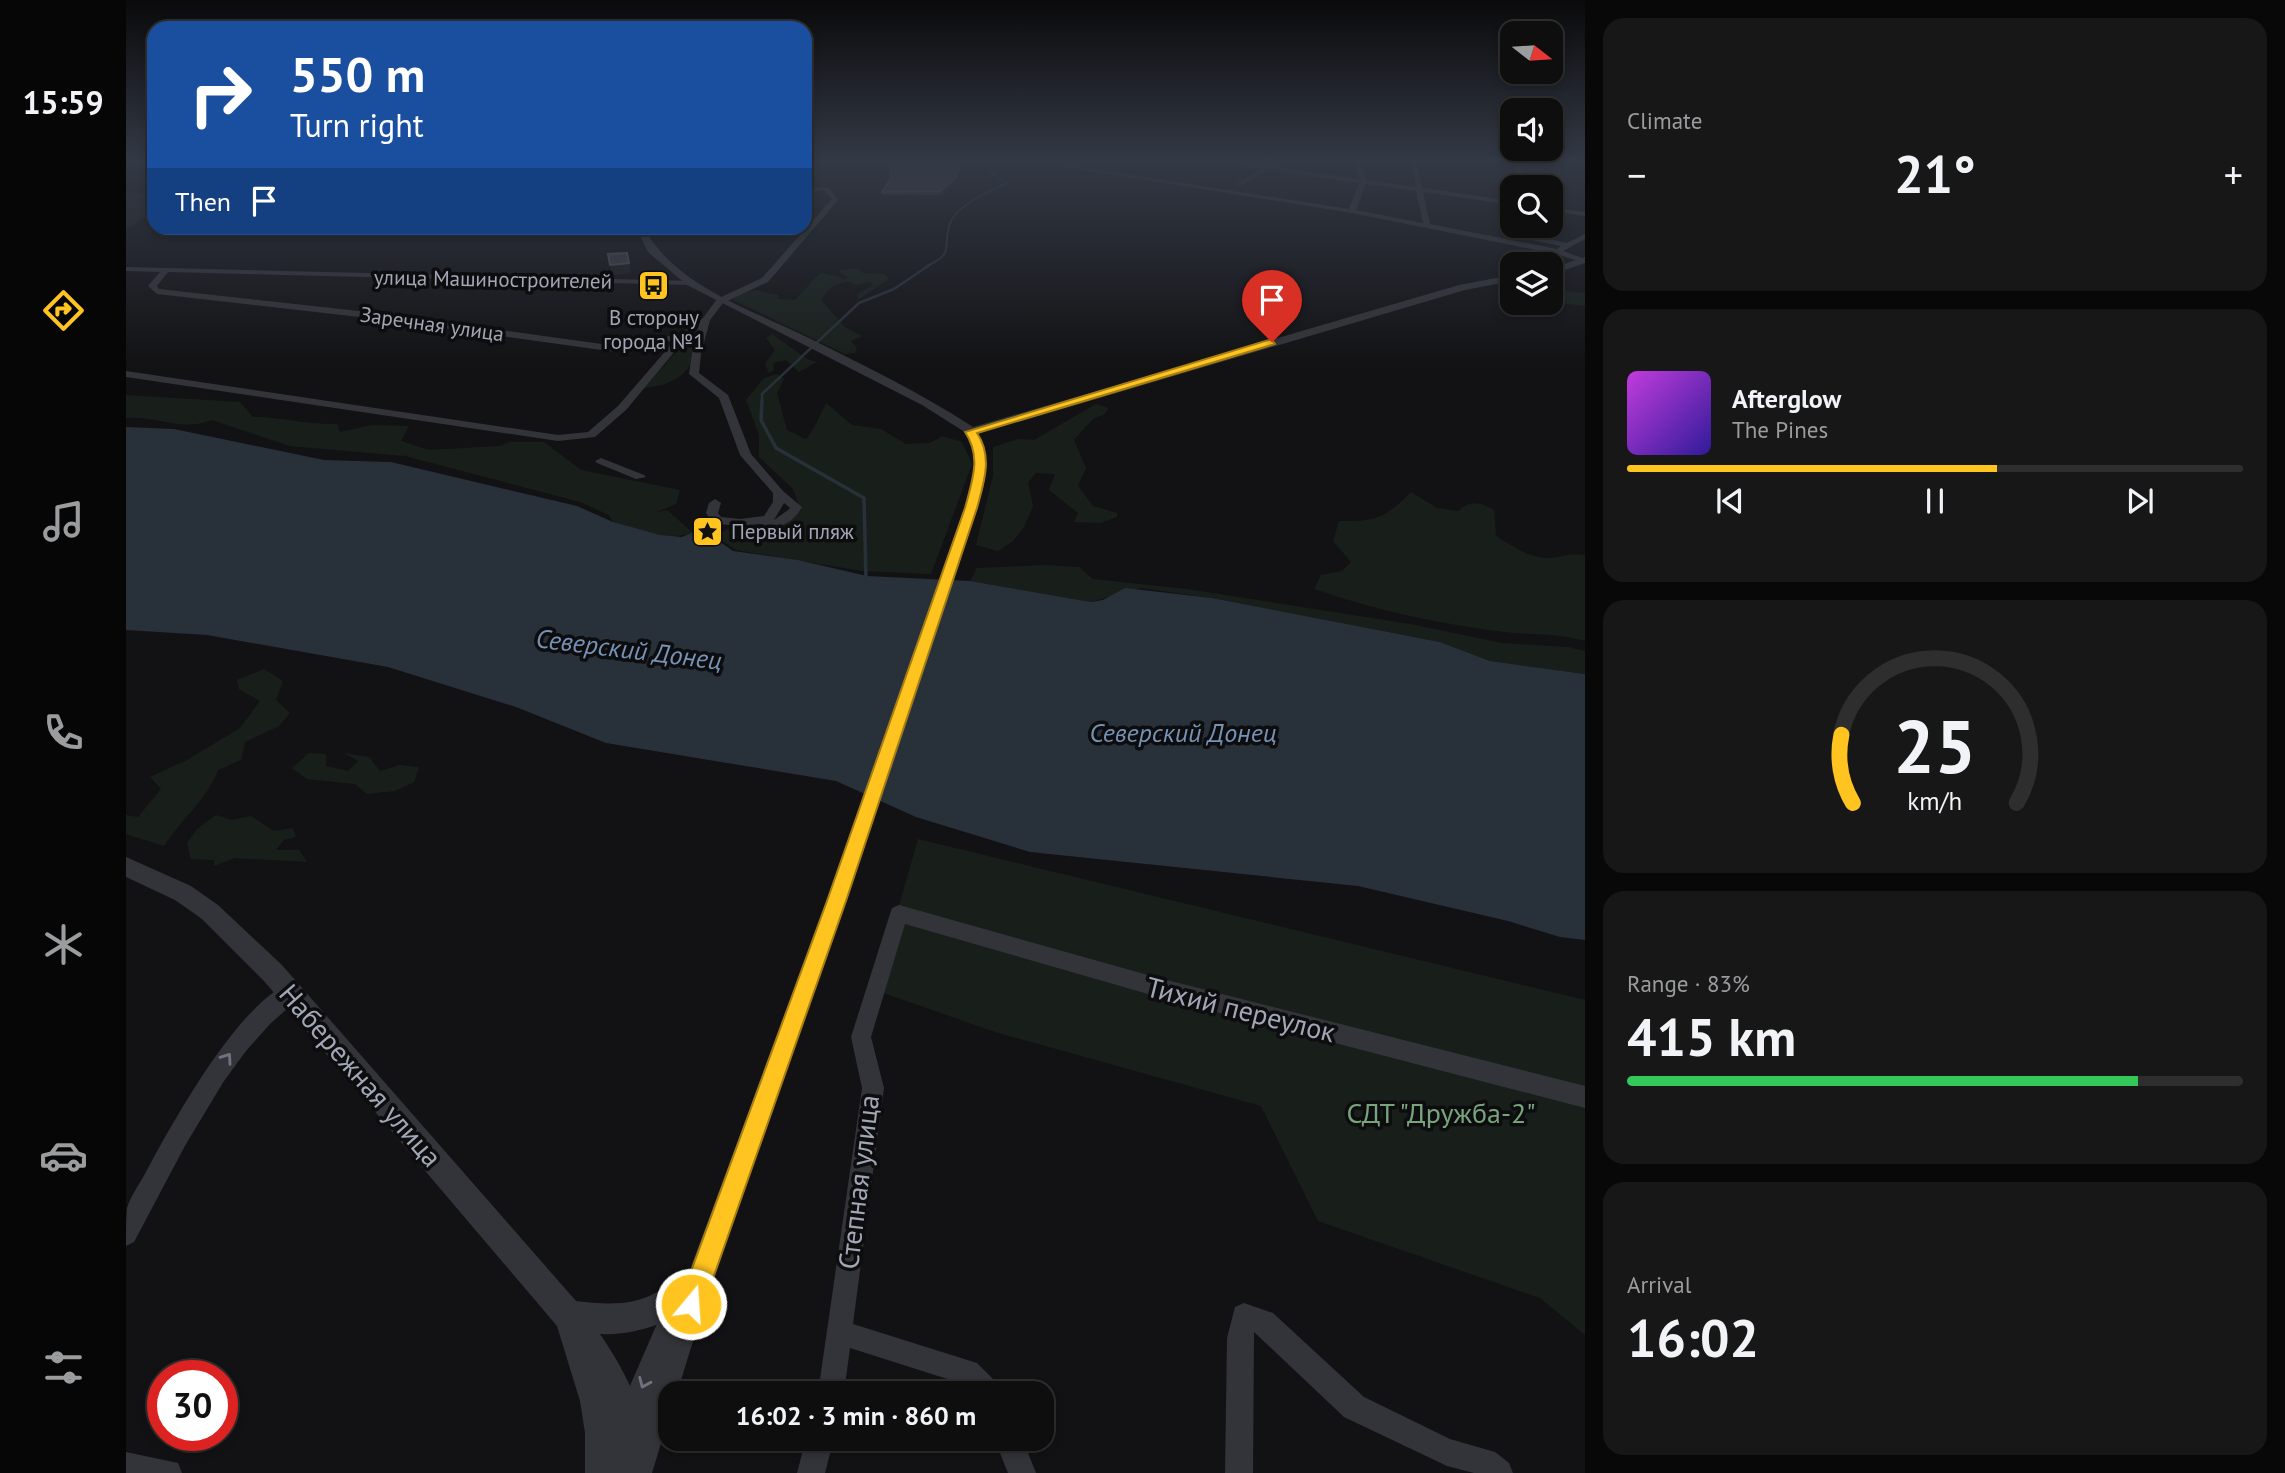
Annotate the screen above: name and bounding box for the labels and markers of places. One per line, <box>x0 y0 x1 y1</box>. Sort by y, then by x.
bus stop icon: В сторону города №1 <box>637 268 671 302</box>
pin <box>1242 270 1302 342</box>
place label: В сторону города №1 <box>603 304 705 355</box>
place icon: Первый пляж <box>691 514 725 548</box>
place label: Первый пляж <box>731 518 854 545</box>

